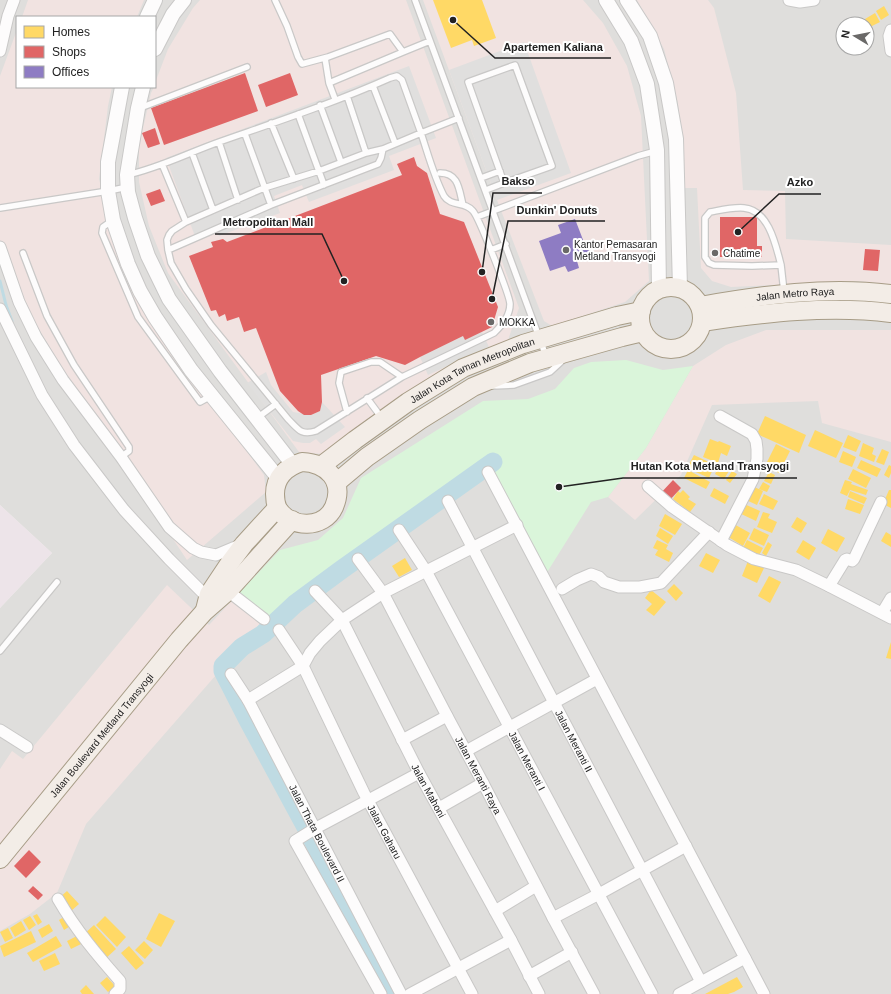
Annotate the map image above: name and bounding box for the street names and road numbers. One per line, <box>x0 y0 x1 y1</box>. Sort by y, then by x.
street label: Jalan Metro Raya <box>755 286 835 303</box>
street label: Jalan Kota Taman Metropolitan <box>408 336 536 405</box>
street label: Jalan Boulevard Metland Transyogi <box>48 671 155 799</box>
street label: Jalan Meranti II <box>553 708 595 774</box>
street label: Jalan Meranti I <box>507 729 547 792</box>
street label: Jalan Meranti Raya <box>453 735 503 817</box>
street label: Jalan Mahoni <box>409 762 447 820</box>
street label: Jalan Thata Boulevard II <box>287 783 347 884</box>
street label: Jalan Gaharu <box>365 803 403 861</box>

